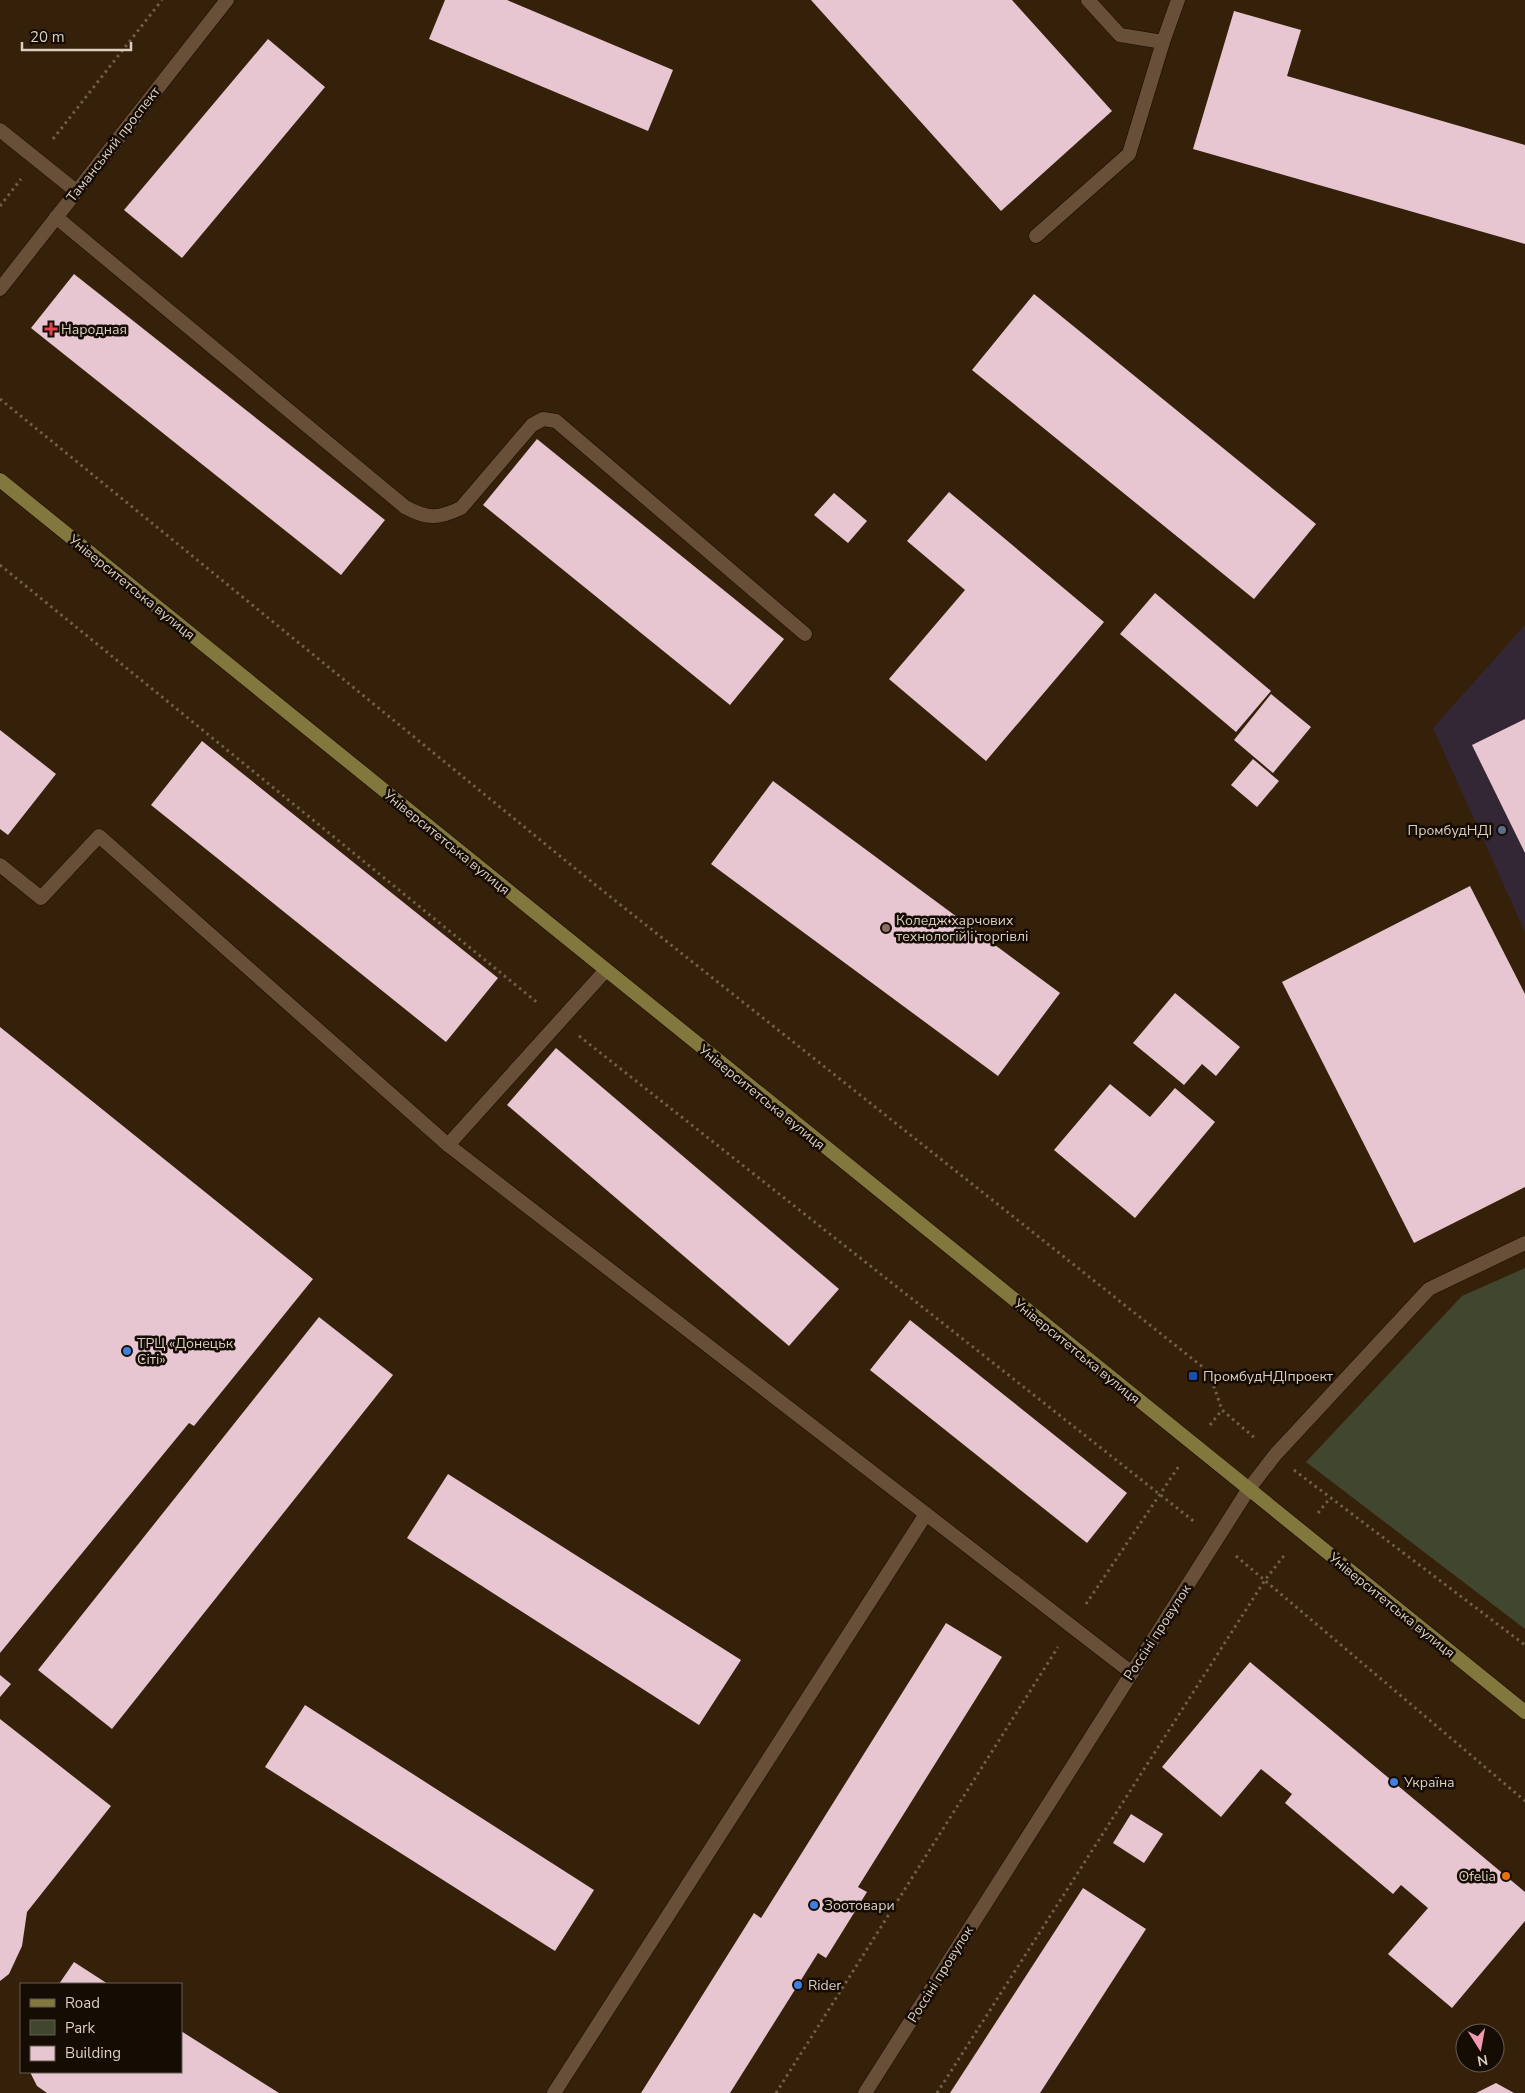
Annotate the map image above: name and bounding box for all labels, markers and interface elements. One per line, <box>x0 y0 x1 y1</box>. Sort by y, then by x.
scale bar <box>22 20 131 52</box>
text: 20 m <box>30 27 65 47</box>
street label: Таманський проспект <box>62 82 165 206</box>
place label: Народная <box>61 320 127 339</box>
marker: Народная <box>45 323 57 335</box>
street label: Університетська вулиця <box>64 530 199 644</box>
street label: Університетська вулиця <box>379 785 514 899</box>
place label: ПромбудНДІ <box>1408 821 1492 840</box>
marker: ПромбудНДІ <box>1496 824 1508 836</box>
place label: Коледж харчових технологій і торгівлі <box>896 911 1028 946</box>
marker: Коледж харчових технологій і торгівлі <box>880 922 892 934</box>
street label: Університетська вулиця <box>694 1040 829 1154</box>
street label: Університетська вулиця <box>1009 1294 1144 1408</box>
place label: ТРЦ «Донецьк Сіті» <box>137 1334 234 1369</box>
marker: ТРЦ «Донецьк Сіті» <box>121 1345 133 1357</box>
place label: ПромбудНДІпроект <box>1203 1367 1334 1386</box>
marker: ПромбудНДІпроект <box>1187 1370 1199 1382</box>
street label: Університетська вулиця <box>1324 1548 1459 1662</box>
street label: Россіні провулок <box>1119 1580 1196 1684</box>
place label: Україна <box>1403 1773 1455 1792</box>
marker: Україна <box>1388 1776 1400 1788</box>
place label: Ofelia <box>1459 1867 1496 1886</box>
marker: Ofelia <box>1500 1870 1512 1882</box>
place label: Зоотовари <box>824 1896 895 1915</box>
marker: Зоотовари <box>808 1899 820 1911</box>
street label: Россіні провулок <box>903 1922 978 2026</box>
place label: Rider <box>808 1976 841 1995</box>
marker: Rider <box>792 1979 804 1991</box>
legend <box>20 1983 182 2073</box>
text: Road <box>65 1993 100 2013</box>
text: Park <box>65 2018 95 2038</box>
north arrow <box>1455 2023 1505 2073</box>
text: Building <box>65 2043 121 2063</box>
text: N <box>1475 2050 1489 2071</box>

